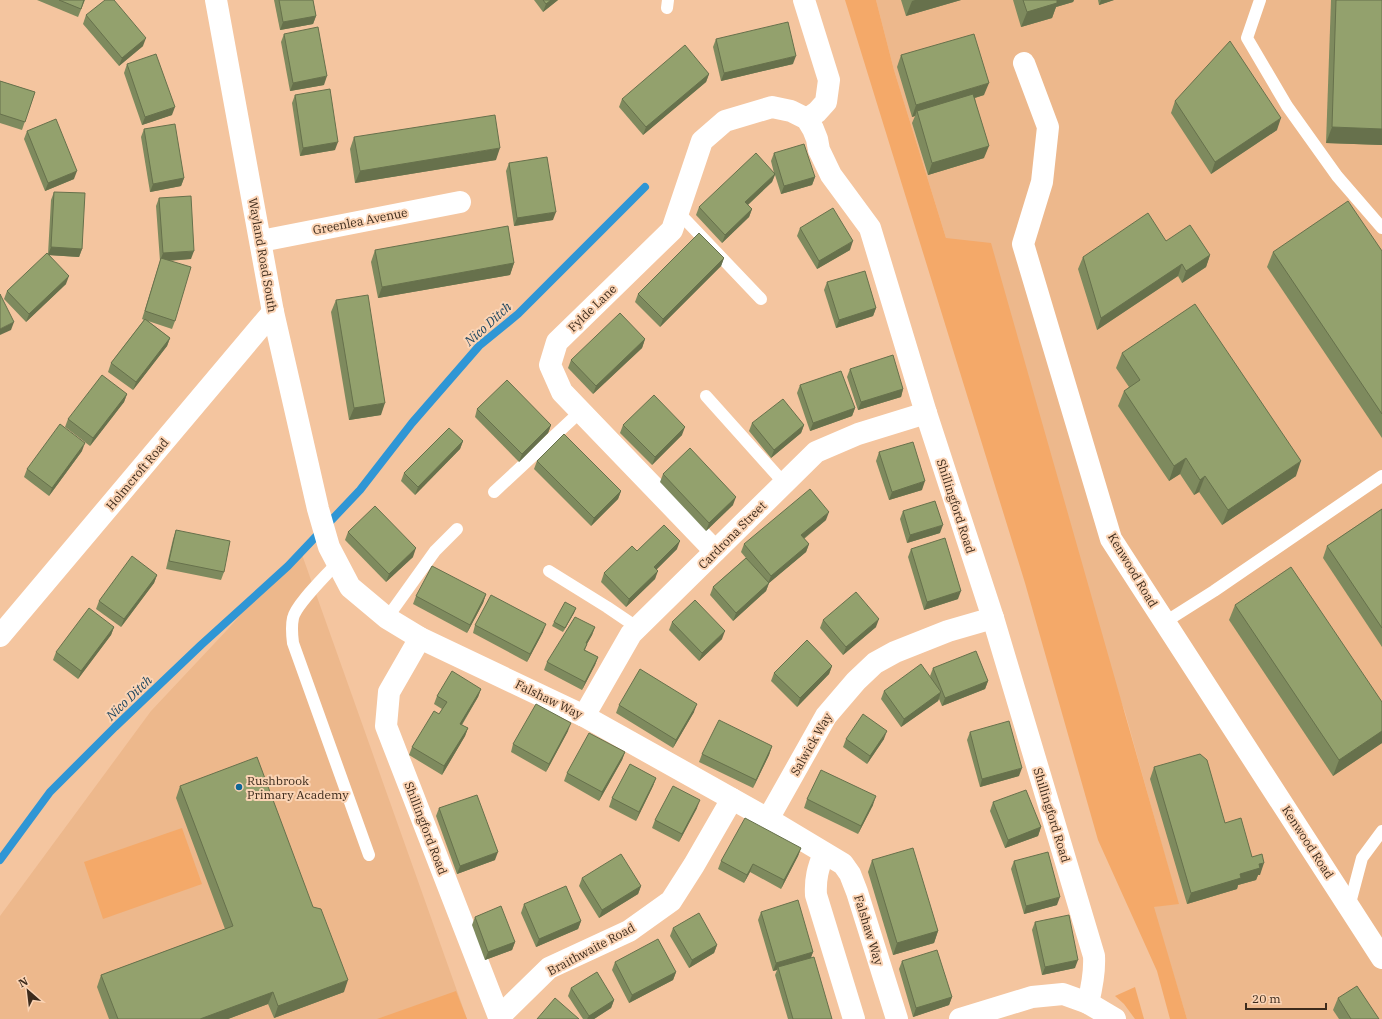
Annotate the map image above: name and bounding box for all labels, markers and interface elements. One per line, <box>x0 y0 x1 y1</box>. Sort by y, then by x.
street label: Wayland Road South <box>246 197 281 314</box>
street label: Greenlea Avenue <box>311 204 409 238</box>
street label: Fylde Lane <box>565 281 619 335</box>
water label: Nico Ditch <box>460 298 515 350</box>
street label: Holmcroft Road <box>103 435 171 513</box>
street label: Shillingford Road <box>934 457 978 555</box>
street label: Cardrona Street <box>695 498 769 572</box>
street label: Kenwood Road <box>1105 530 1161 610</box>
water label: Nico Ditch <box>102 672 156 725</box>
street label: Falshaw Way <box>513 676 586 722</box>
street label: Salwick Way <box>787 709 835 778</box>
street label: Shillingford Road <box>1030 766 1074 864</box>
place label: Rushbrook Primary Academy <box>247 773 349 802</box>
street label: Shillingford Road <box>401 779 451 877</box>
marker: Rushbrook Primary Academy <box>234 782 244 792</box>
street label: Kenwood Road <box>1279 803 1337 881</box>
street label: Falshaw Way <box>851 893 887 968</box>
street label: Braithwaite Road <box>545 920 637 978</box>
north arrow <box>8 971 48 1011</box>
text: N <box>16 974 31 990</box>
scale bar <box>1246 985 1326 1011</box>
text: 20 m <box>1252 991 1281 1006</box>

